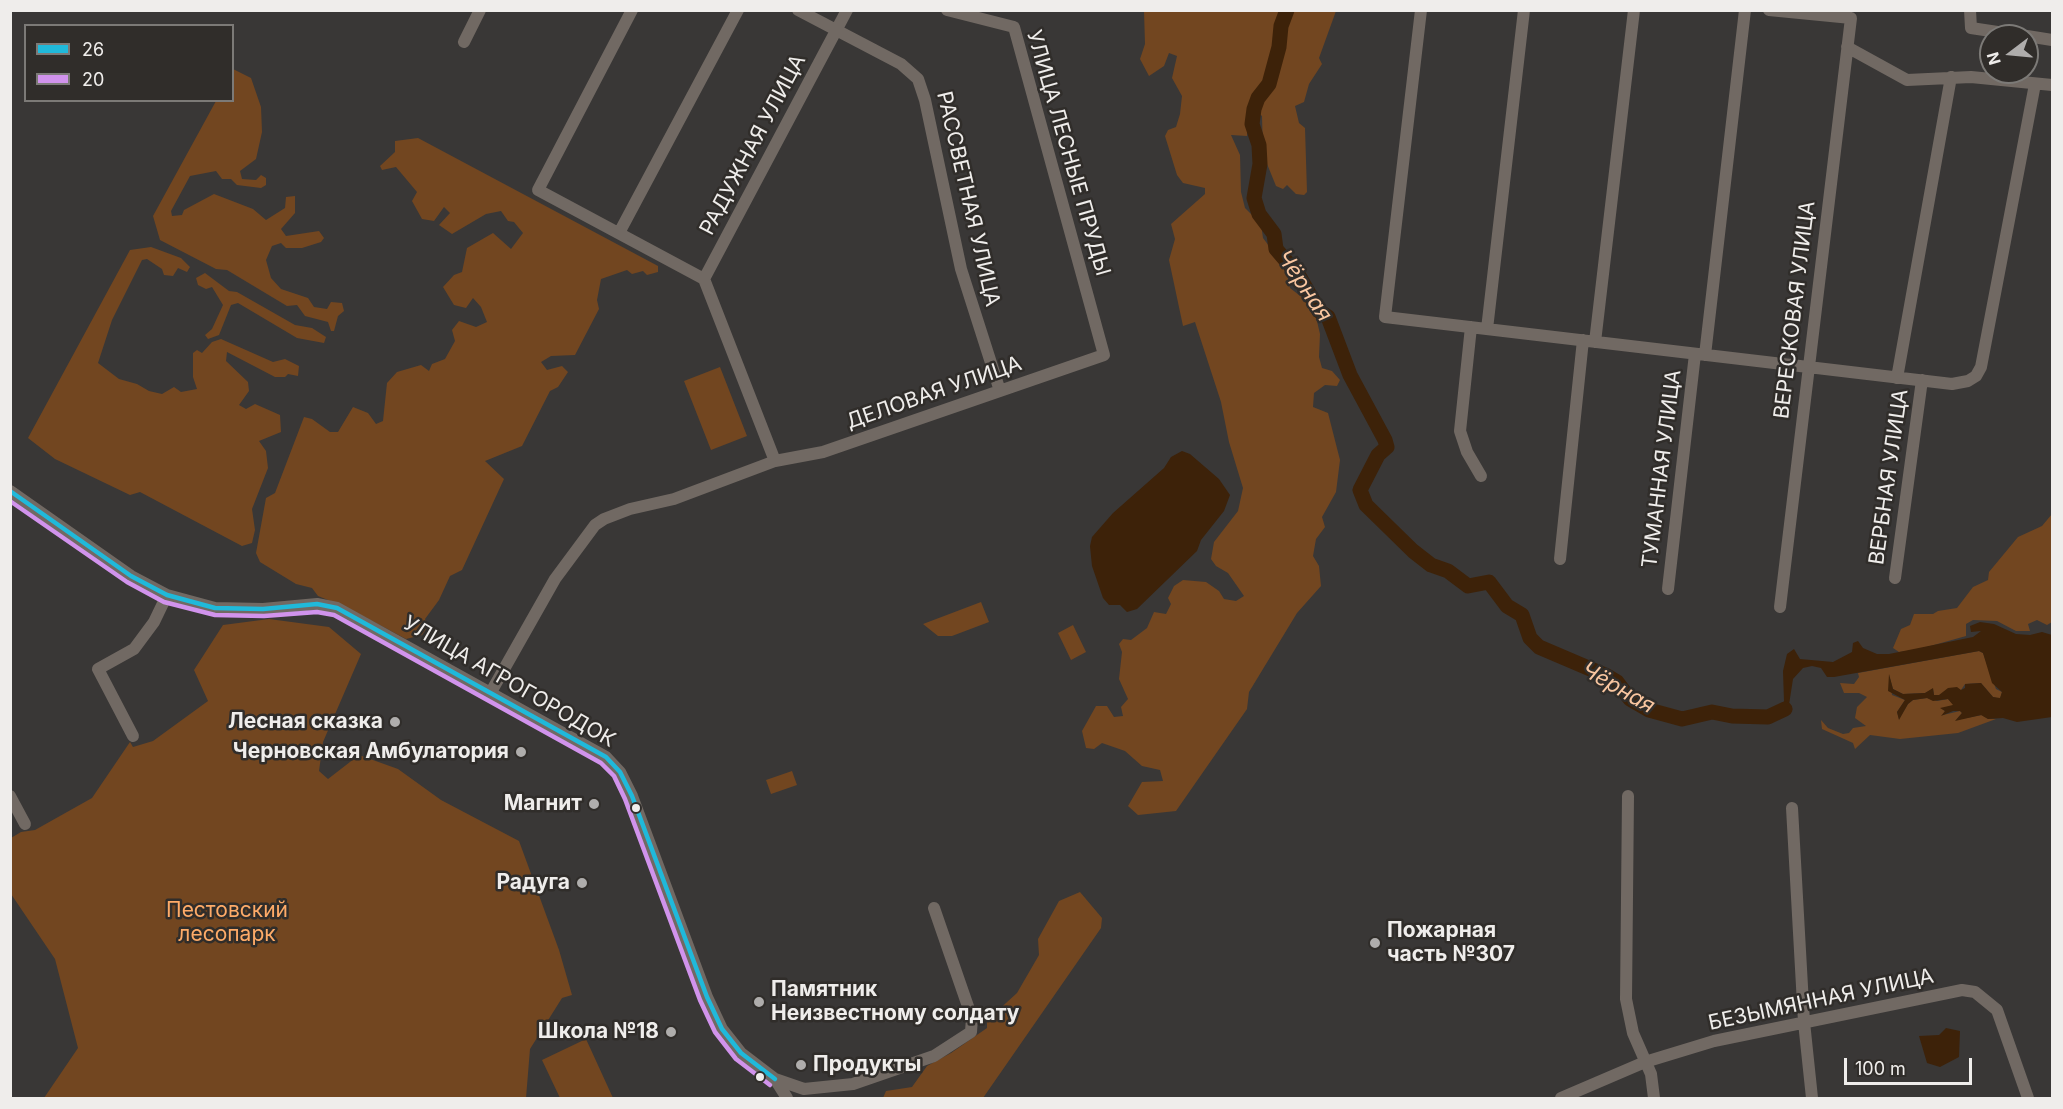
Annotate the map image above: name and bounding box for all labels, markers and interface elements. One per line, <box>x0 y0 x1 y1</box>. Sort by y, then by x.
legend <box>24 24 234 102</box>
north arrow <box>1979 24 2039 84</box>
street label: УЛИЦА ЛЕСНЫЕ ПРУДЫ <box>1021 27 1115 279</box>
text: 26 <box>82 39 104 60</box>
street label: РАДУЖНАЯ УЛИЦА <box>695 50 811 240</box>
text: N <box>1982 50 2005 67</box>
text: 20 <box>82 69 104 90</box>
street label: РАССВЕТНАЯ УЛИЦА <box>931 89 1005 309</box>
street label: ВЕРЕСКОВАЯ УЛИЦА <box>1769 200 1821 420</box>
water label: Чёрная <box>1271 245 1337 327</box>
street label: ДЕЛОВАЯ УЛИЦА <box>843 351 1025 435</box>
street label: ТУМАННАЯ УЛИЦА <box>1637 368 1687 570</box>
street label: ВЕРБНАЯ УЛИЦА <box>1864 388 1914 566</box>
street label: УЛИЦА АГРОГОРОДОК <box>398 611 620 753</box>
water label: Чёрная <box>1577 657 1659 719</box>
place label: Лесная сказка <box>228 709 383 735</box>
marker: Лесная сказка <box>388 715 402 729</box>
place label: Черновская Амбулатория <box>233 739 509 765</box>
marker: Черновская Амбулатория <box>514 745 528 759</box>
place label: Магнит <box>504 791 582 817</box>
marker: Магнит <box>587 797 601 811</box>
unlabelled marker <box>630 802 642 814</box>
place label: Радуга <box>496 870 570 896</box>
marker: Радуга <box>575 876 589 890</box>
park label: Пестовский лесопарк <box>166 898 288 948</box>
place label: Пожарная часть №307 <box>1387 918 1515 968</box>
marker: Пожарная часть №307 <box>1368 936 1382 950</box>
street label: БЕЗЫМЯННАЯ УЛИЦА <box>1706 964 1936 1036</box>
place label: Памятник Неизвестному солдату <box>771 977 1019 1027</box>
marker: Памятник Неизвестному солдату <box>752 995 766 1009</box>
place label: Школа №18 <box>538 1019 659 1045</box>
marker: Школа №18 <box>664 1025 678 1039</box>
scale bar <box>1847 1046 1974 1084</box>
place label: Продукты <box>813 1052 922 1078</box>
marker: Продукты <box>794 1058 808 1072</box>
text: 100 m <box>1855 1058 1906 1079</box>
unlabelled marker <box>754 1071 766 1083</box>

